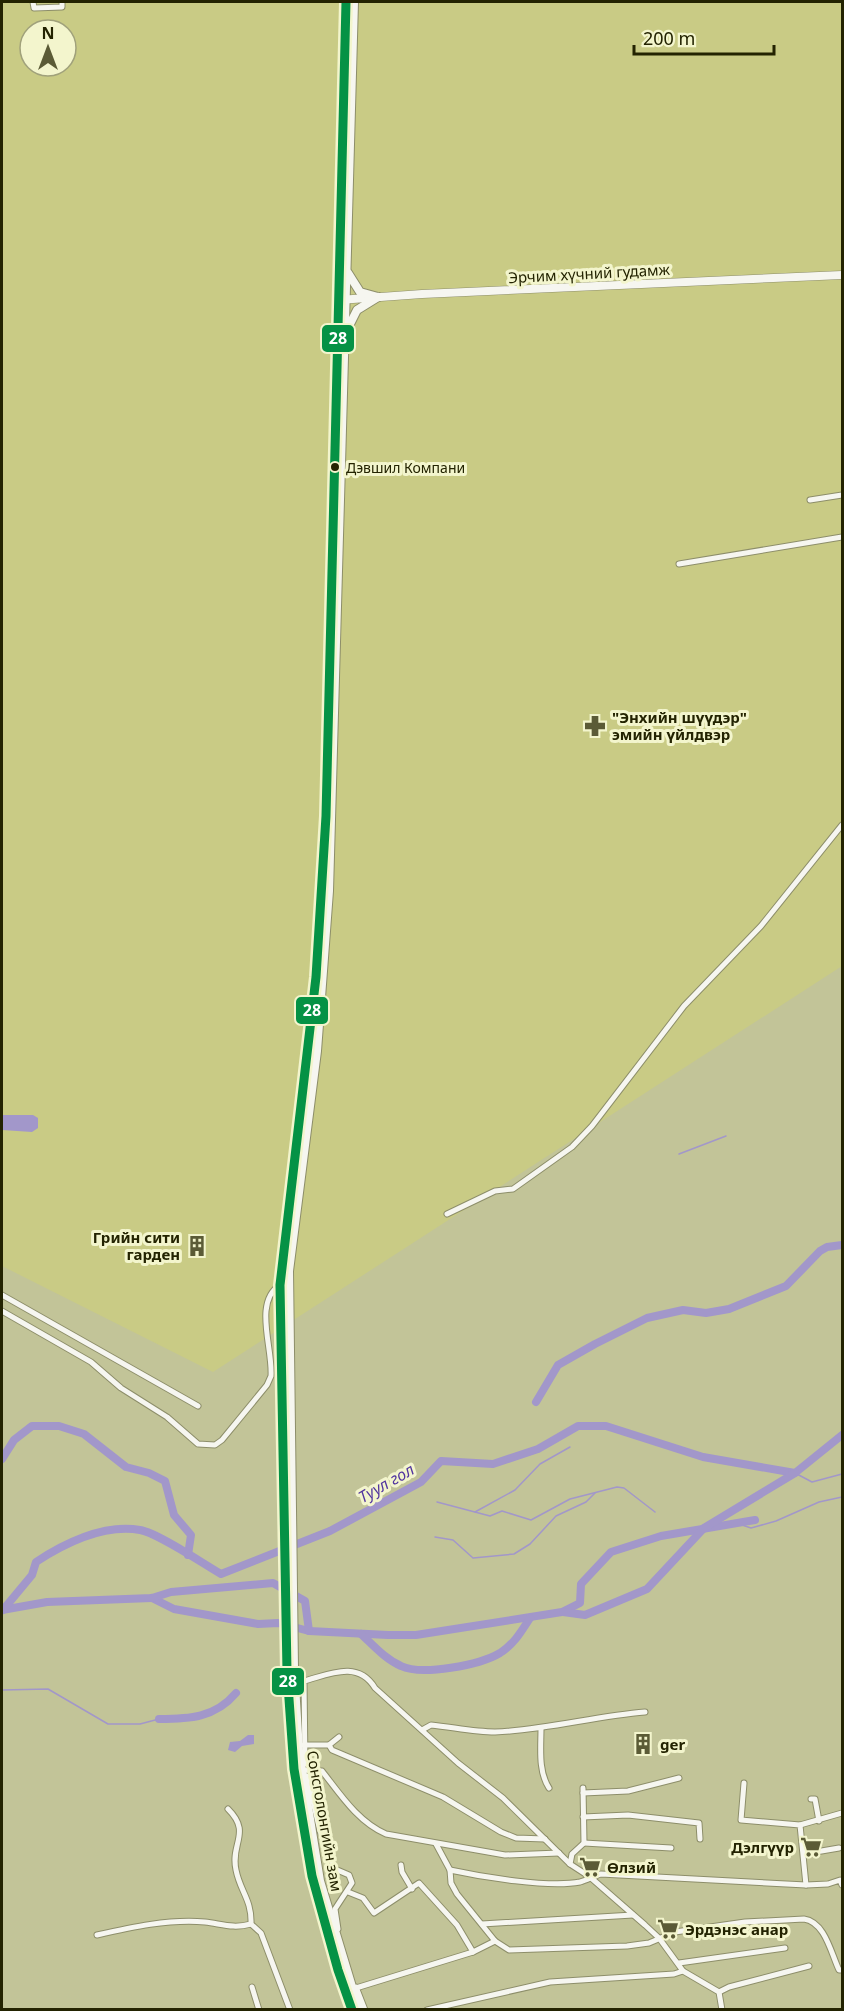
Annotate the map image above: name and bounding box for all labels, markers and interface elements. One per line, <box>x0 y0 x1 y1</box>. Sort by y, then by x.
north arrow <box>18 18 78 78</box>
scale bar <box>634 18 774 56</box>
text: N <box>41 22 55 44</box>
text: 200 m <box>643 26 695 50</box>
street label: Эрчим хүчний гудамж <box>508 259 671 287</box>
line badge: 28 <box>321 324 355 353</box>
text: 28 <box>329 327 347 349</box>
place label: Дэвшил Компани <box>346 458 465 477</box>
marker: Дэвшил Компани <box>329 461 341 473</box>
place label: "Энхийн шүүдэр" эмийн үйлдвэр <box>612 707 747 744</box>
pharmacy icon: "Энхийн шүүдэр" эмийн үйлдвэр <box>583 714 607 738</box>
line badge: 28 <box>295 996 329 1025</box>
text: 28 <box>303 999 321 1021</box>
place label: Грийн сити гарден <box>93 1227 180 1264</box>
building icon: Грийн сити гарден <box>185 1234 209 1258</box>
water label: Туул гол <box>354 1458 418 1508</box>
line badge: 28 <box>271 1667 305 1696</box>
text: 28 <box>279 1670 297 1692</box>
building icon: ger <box>631 1732 655 1756</box>
place label: ger <box>660 1734 685 1754</box>
street label: Сонсголонгийн зам <box>303 1749 347 1893</box>
supermarket icon: Дэлгүүр <box>799 1835 823 1859</box>
place label: Дэлгүүр <box>731 1837 794 1857</box>
supermarket icon: Өлзий <box>578 1855 602 1879</box>
place label: Өлзий <box>607 1857 656 1877</box>
supermarket icon: Эрдэнэс анар <box>656 1917 680 1941</box>
place label: Эрдэнэс анар <box>685 1919 788 1939</box>

